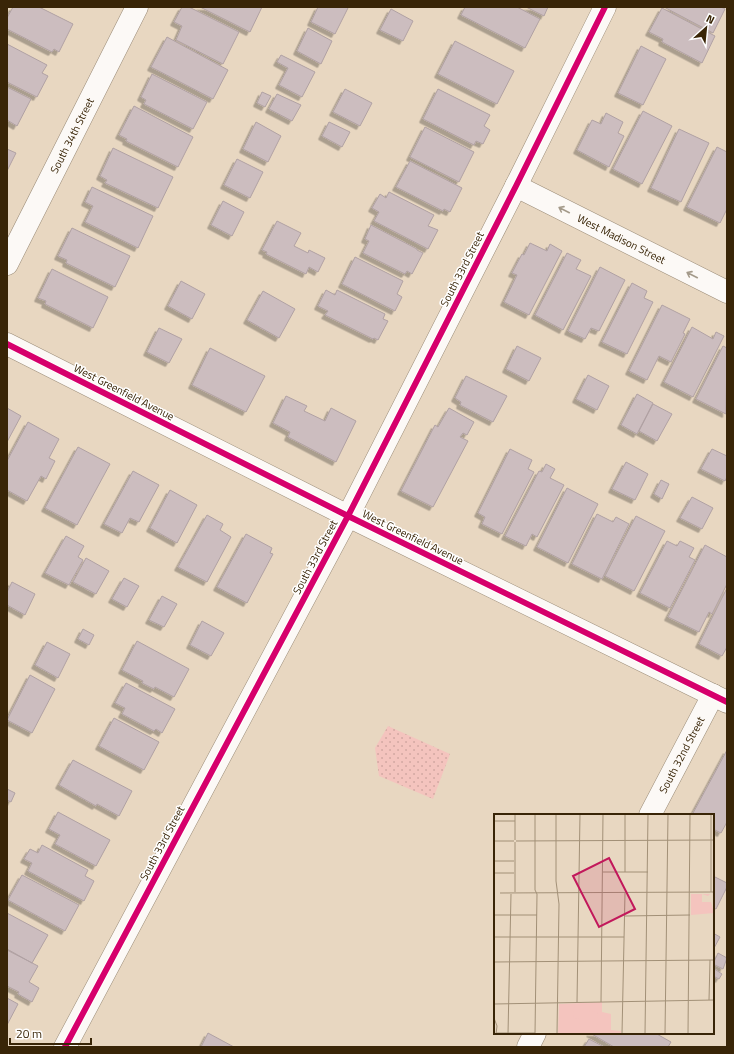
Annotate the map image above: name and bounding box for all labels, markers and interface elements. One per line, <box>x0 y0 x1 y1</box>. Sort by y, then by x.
north arrow <box>686 8 726 48</box>
text: N <box>704 10 718 28</box>
street label: South 34th Street <box>46 95 98 176</box>
one-way arrow <box>558 206 570 213</box>
street label: West Madison Street <box>574 210 669 268</box>
street label: South 33rd Street <box>436 229 488 309</box>
one-way arrow <box>686 271 698 278</box>
street label: West Greenfield Avenue <box>71 360 177 424</box>
street label: West Greenfield Avenue <box>360 506 467 569</box>
street label: South 33rd Street <box>289 517 341 597</box>
street label: South 32nd Street <box>655 713 708 796</box>
street label: South 33rd Street <box>136 803 188 883</box>
inset map <box>494 814 714 1034</box>
scale bar <box>10 1020 91 1046</box>
text: 20 m <box>16 1024 42 1043</box>

